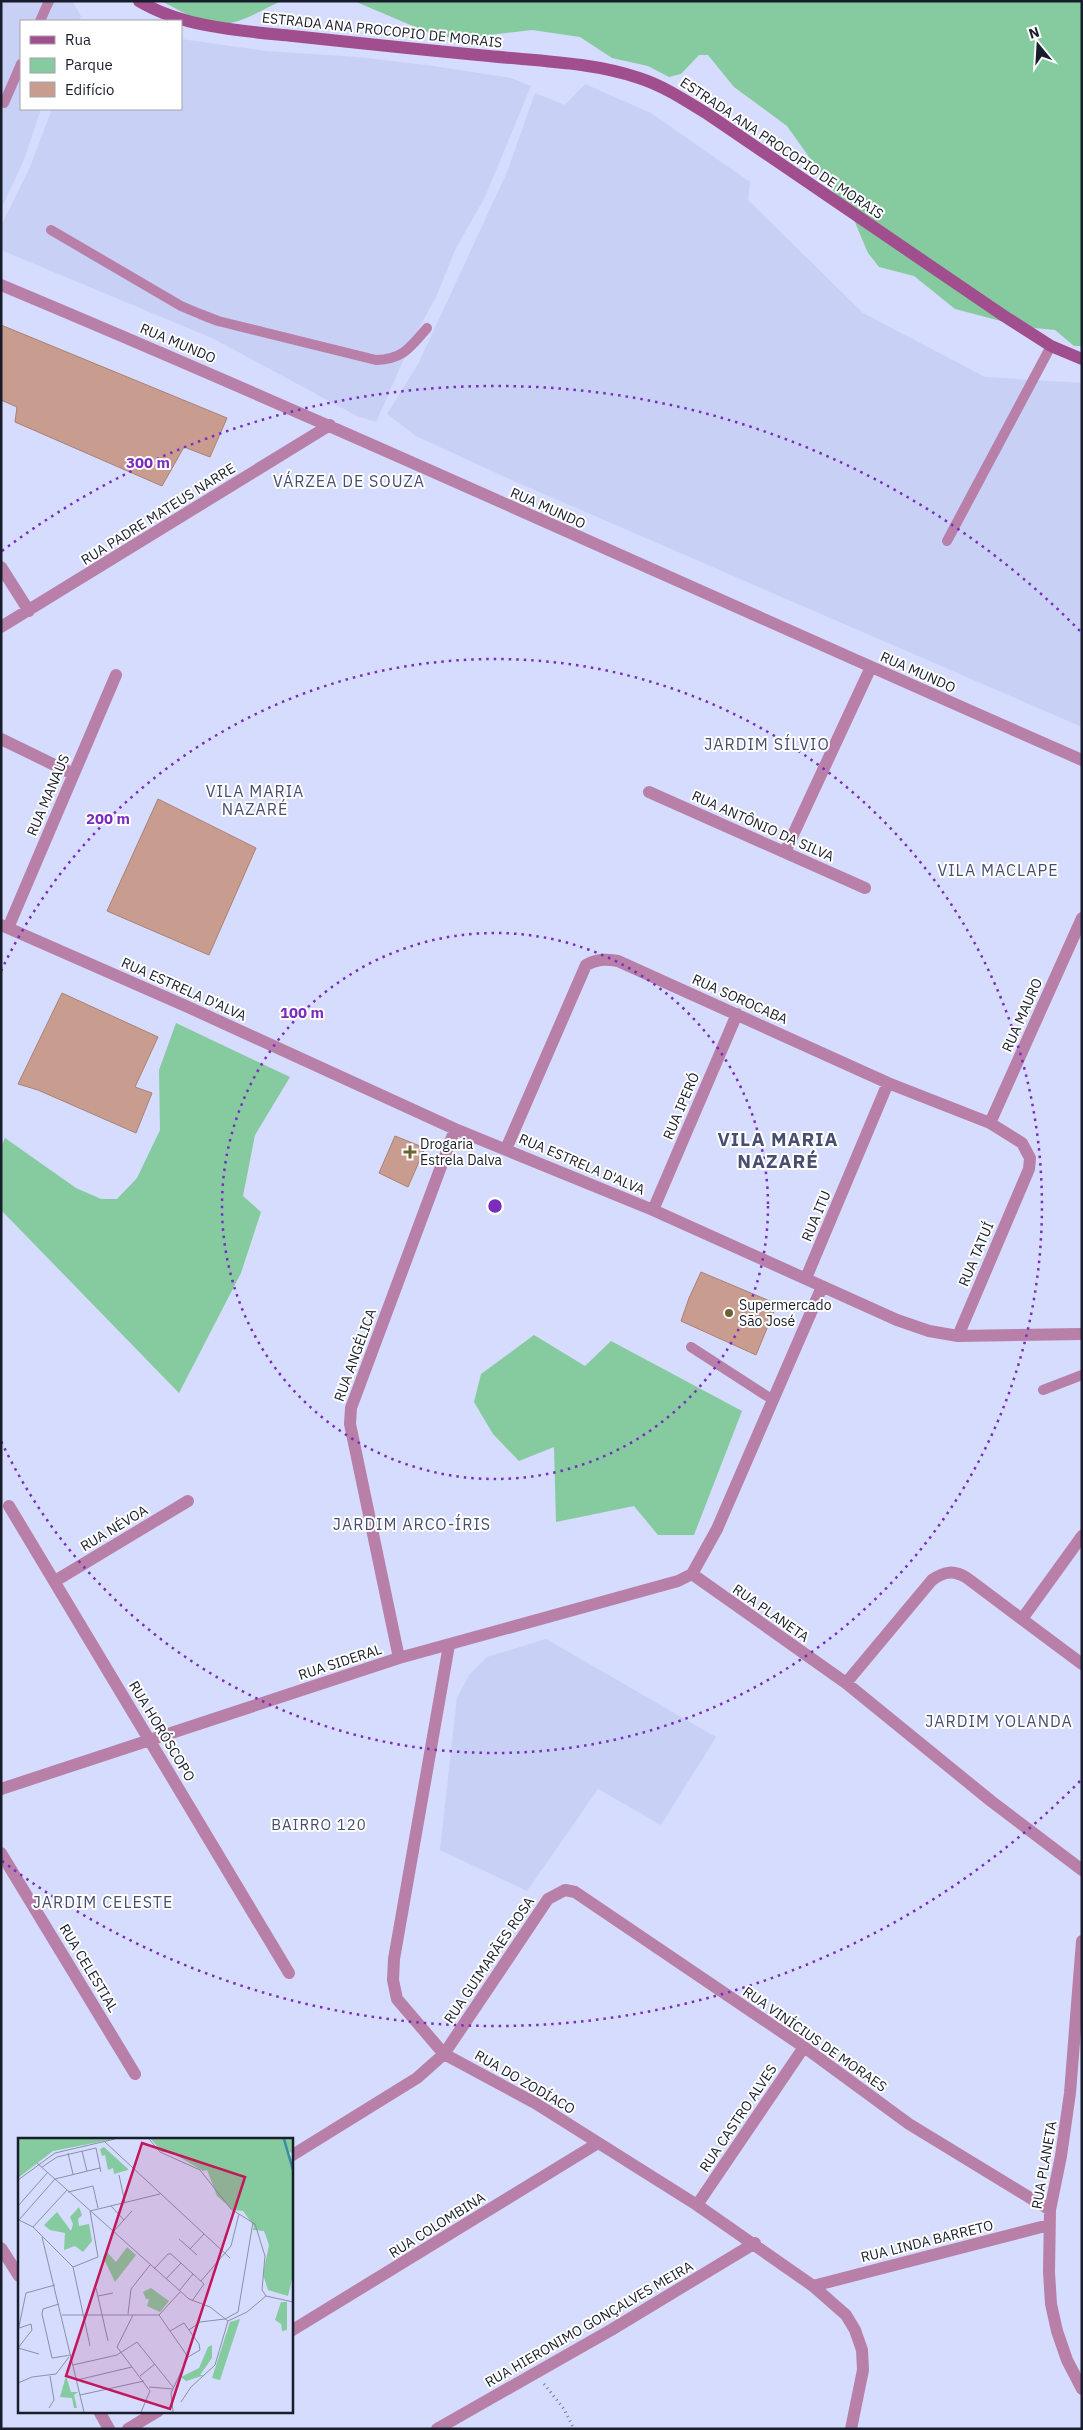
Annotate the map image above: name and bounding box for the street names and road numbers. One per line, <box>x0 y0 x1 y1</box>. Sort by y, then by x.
street label: ESTRADA ANA PROCOPIO DE MORAIS <box>261 8 503 52</box>
street label: ESTRADA ANA PROCOPIO DE MORAIS <box>677 73 887 223</box>
street label: RUA MUNDO <box>137 319 219 367</box>
street label: RUA PADRE MATEUS NARRE <box>78 459 238 569</box>
street label: RUA MUNDO <box>508 483 588 533</box>
street label: RUA MUNDO <box>878 647 958 697</box>
street label: RUA MANAUS <box>23 751 73 839</box>
street label: RUA ANTÔNIO DA SILVA <box>689 786 837 866</box>
street label: RUA ESTRELA D'ALVA <box>119 953 249 1025</box>
street label: RUA SOROCABA <box>689 970 791 1028</box>
street label: RUA MAURO <box>998 975 1046 1055</box>
street label: RUA IPERÓ <box>658 1069 703 1142</box>
street label: RUA ESTRELA D'ALVA <box>516 1129 648 1199</box>
street label: RUA ITU <box>797 1188 835 1244</box>
street label: RUA TATUÍ <box>953 1218 998 1289</box>
street label: RUA ANGÉLICA <box>329 1306 380 1404</box>
street label: RUA NÉVOA <box>77 1500 151 1555</box>
street label: RUA PLANETA <box>729 1580 813 1646</box>
street label: RUA SIDERAL <box>296 1640 384 1684</box>
street label: RUA HORÓSCOPO <box>125 1677 200 1785</box>
street label: RUA GUIMARÃES ROSA <box>440 1893 538 2027</box>
street label: RUA CELESTIAL <box>56 1921 122 2015</box>
street label: RUA VINÍCIUS DE MORAES <box>740 1982 891 2096</box>
street label: RUA DO ZODÍACO <box>472 2045 579 2118</box>
street label: RUA CASTRO ALVES <box>695 2061 781 2175</box>
street label: RUA PLANETA <box>1027 2119 1061 2211</box>
street label: RUA COLOMBINA <box>385 2188 489 2262</box>
street label: RUA LINDA BARRETO <box>859 2216 995 2266</box>
street label: RUA HIERONIMO GONÇALVES MEIRA <box>482 2257 696 2391</box>

